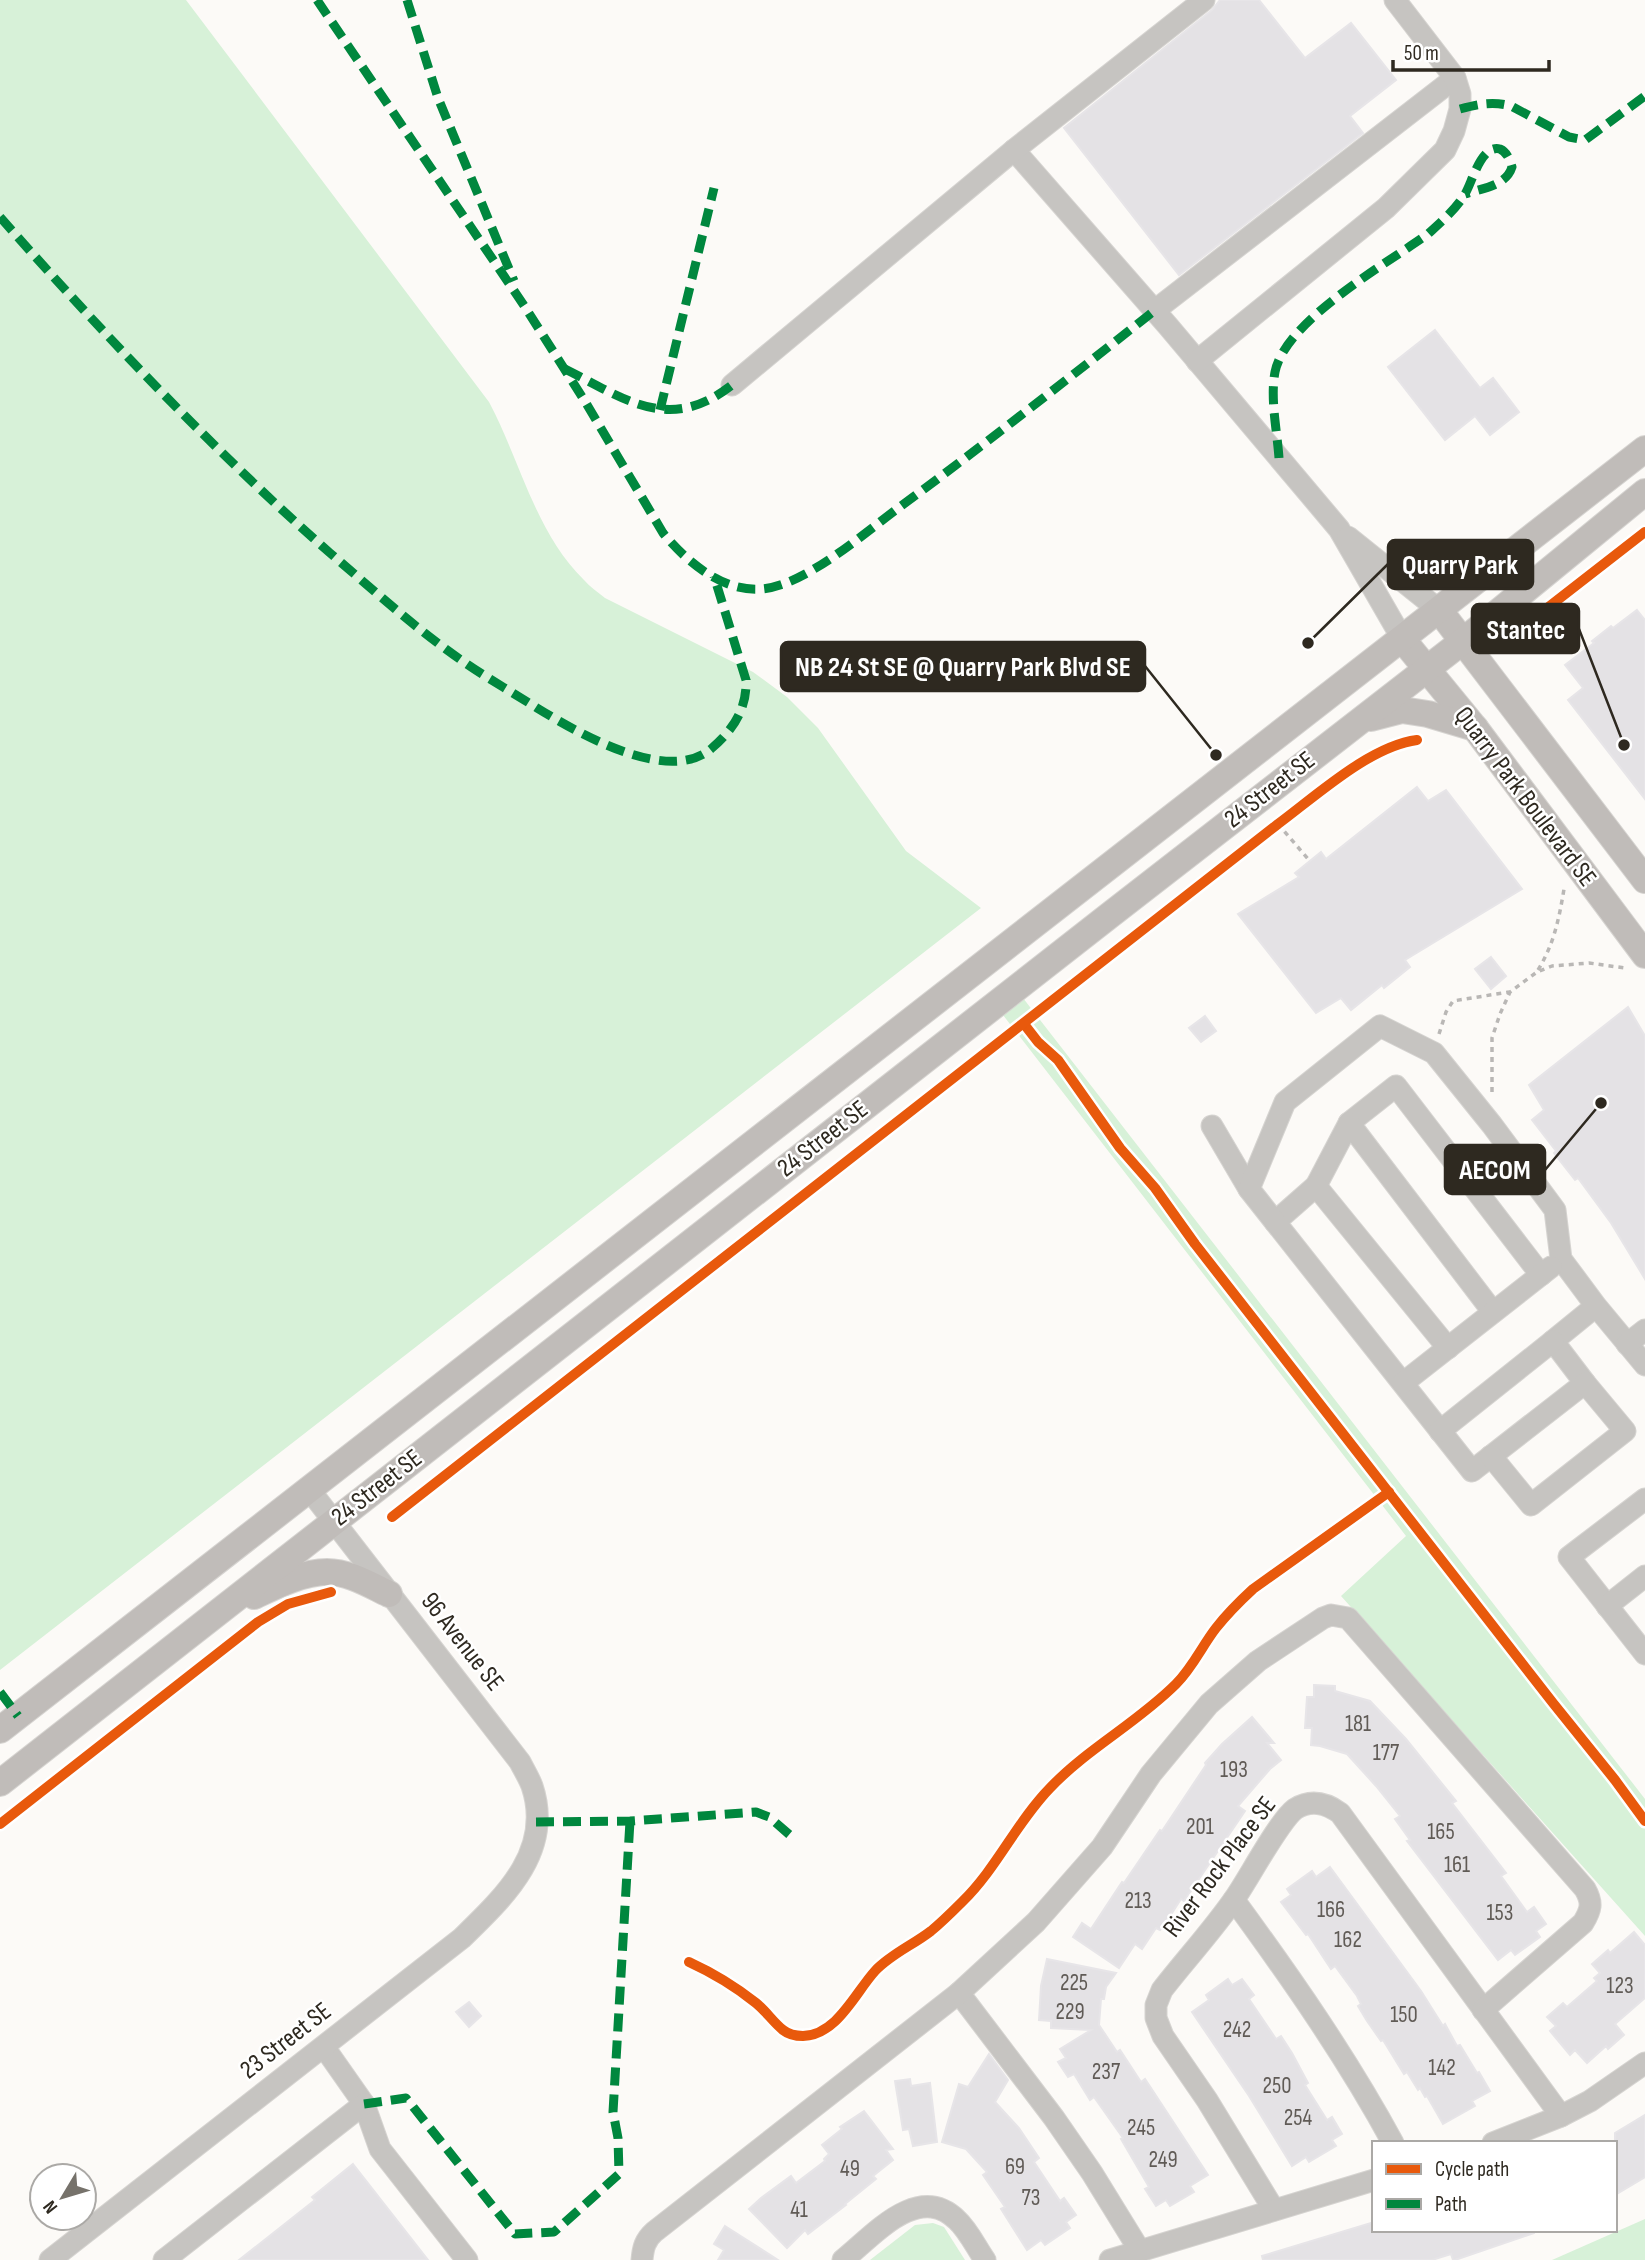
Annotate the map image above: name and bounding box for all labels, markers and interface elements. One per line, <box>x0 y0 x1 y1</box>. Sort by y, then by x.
scale bar <box>1393 28 1549 72</box>
text: 50 m <box>1404 41 1439 66</box>
callout: Quarry Park <box>1388 540 1533 589</box>
text: Quarry Park <box>1402 549 1518 582</box>
callout: Stantec <box>1472 604 1579 653</box>
text: Stantec <box>1487 614 1565 647</box>
callout: NB 24 St SE @ Quarry Park Blvd SE <box>781 642 1145 691</box>
text: NB 24 St SE @ Quarry Park Blvd SE <box>795 651 1131 684</box>
street label: Quarry Park Boulevard SE <box>1447 701 1603 893</box>
street label: 24 Street SE <box>1219 745 1321 835</box>
street label: 24 Street SE <box>772 1094 874 1184</box>
callout: AECOM <box>1445 1145 1545 1194</box>
text: AECOM <box>1458 1154 1531 1187</box>
street label: 24 Street SE <box>326 1443 428 1533</box>
street label: 96 Avenue SE <box>414 1587 510 1697</box>
house number: 181 <box>1345 1710 1371 1738</box>
house number: 177 <box>1373 1739 1399 1767</box>
house number: 193 <box>1220 1756 1248 1784</box>
street label: River Rock Place SE <box>1157 1790 1283 1944</box>
house number: 201 <box>1186 1813 1214 1841</box>
house number: 165 <box>1427 1818 1455 1846</box>
house number: 161 <box>1444 1851 1470 1879</box>
house number: 213 <box>1124 1887 1152 1915</box>
house number: 166 <box>1317 1896 1345 1924</box>
house number: 153 <box>1487 1899 1513 1927</box>
house number: 162 <box>1334 1926 1362 1954</box>
house number: 225 <box>1060 1969 1088 1997</box>
house number: 123 <box>1606 1972 1634 2000</box>
street label: 23 Street SE <box>234 1996 338 2086</box>
house number: 229 <box>1055 1998 1085 2026</box>
house number: 150 <box>1390 2001 1418 2029</box>
house number: 242 <box>1223 2016 1251 2044</box>
house number: 142 <box>1428 2054 1456 2082</box>
house number: 237 <box>1092 2058 1120 2086</box>
house number: 250 <box>1263 2072 1291 2100</box>
house number: 254 <box>1284 2104 1313 2132</box>
house number: 245 <box>1127 2114 1155 2142</box>
legend <box>1372 2141 1617 2232</box>
house number: 249 <box>1148 2146 1178 2174</box>
house number: 69 <box>1005 2153 1025 2181</box>
house number: 49 <box>840 2155 860 2183</box>
text: Cycle path <box>1435 2157 1509 2182</box>
north arrow <box>28 2162 98 2232</box>
house number: 73 <box>1022 2184 1040 2212</box>
text: Path <box>1435 2192 1467 2217</box>
text: N <box>39 2195 63 2218</box>
house number: 41 <box>790 2196 808 2224</box>

